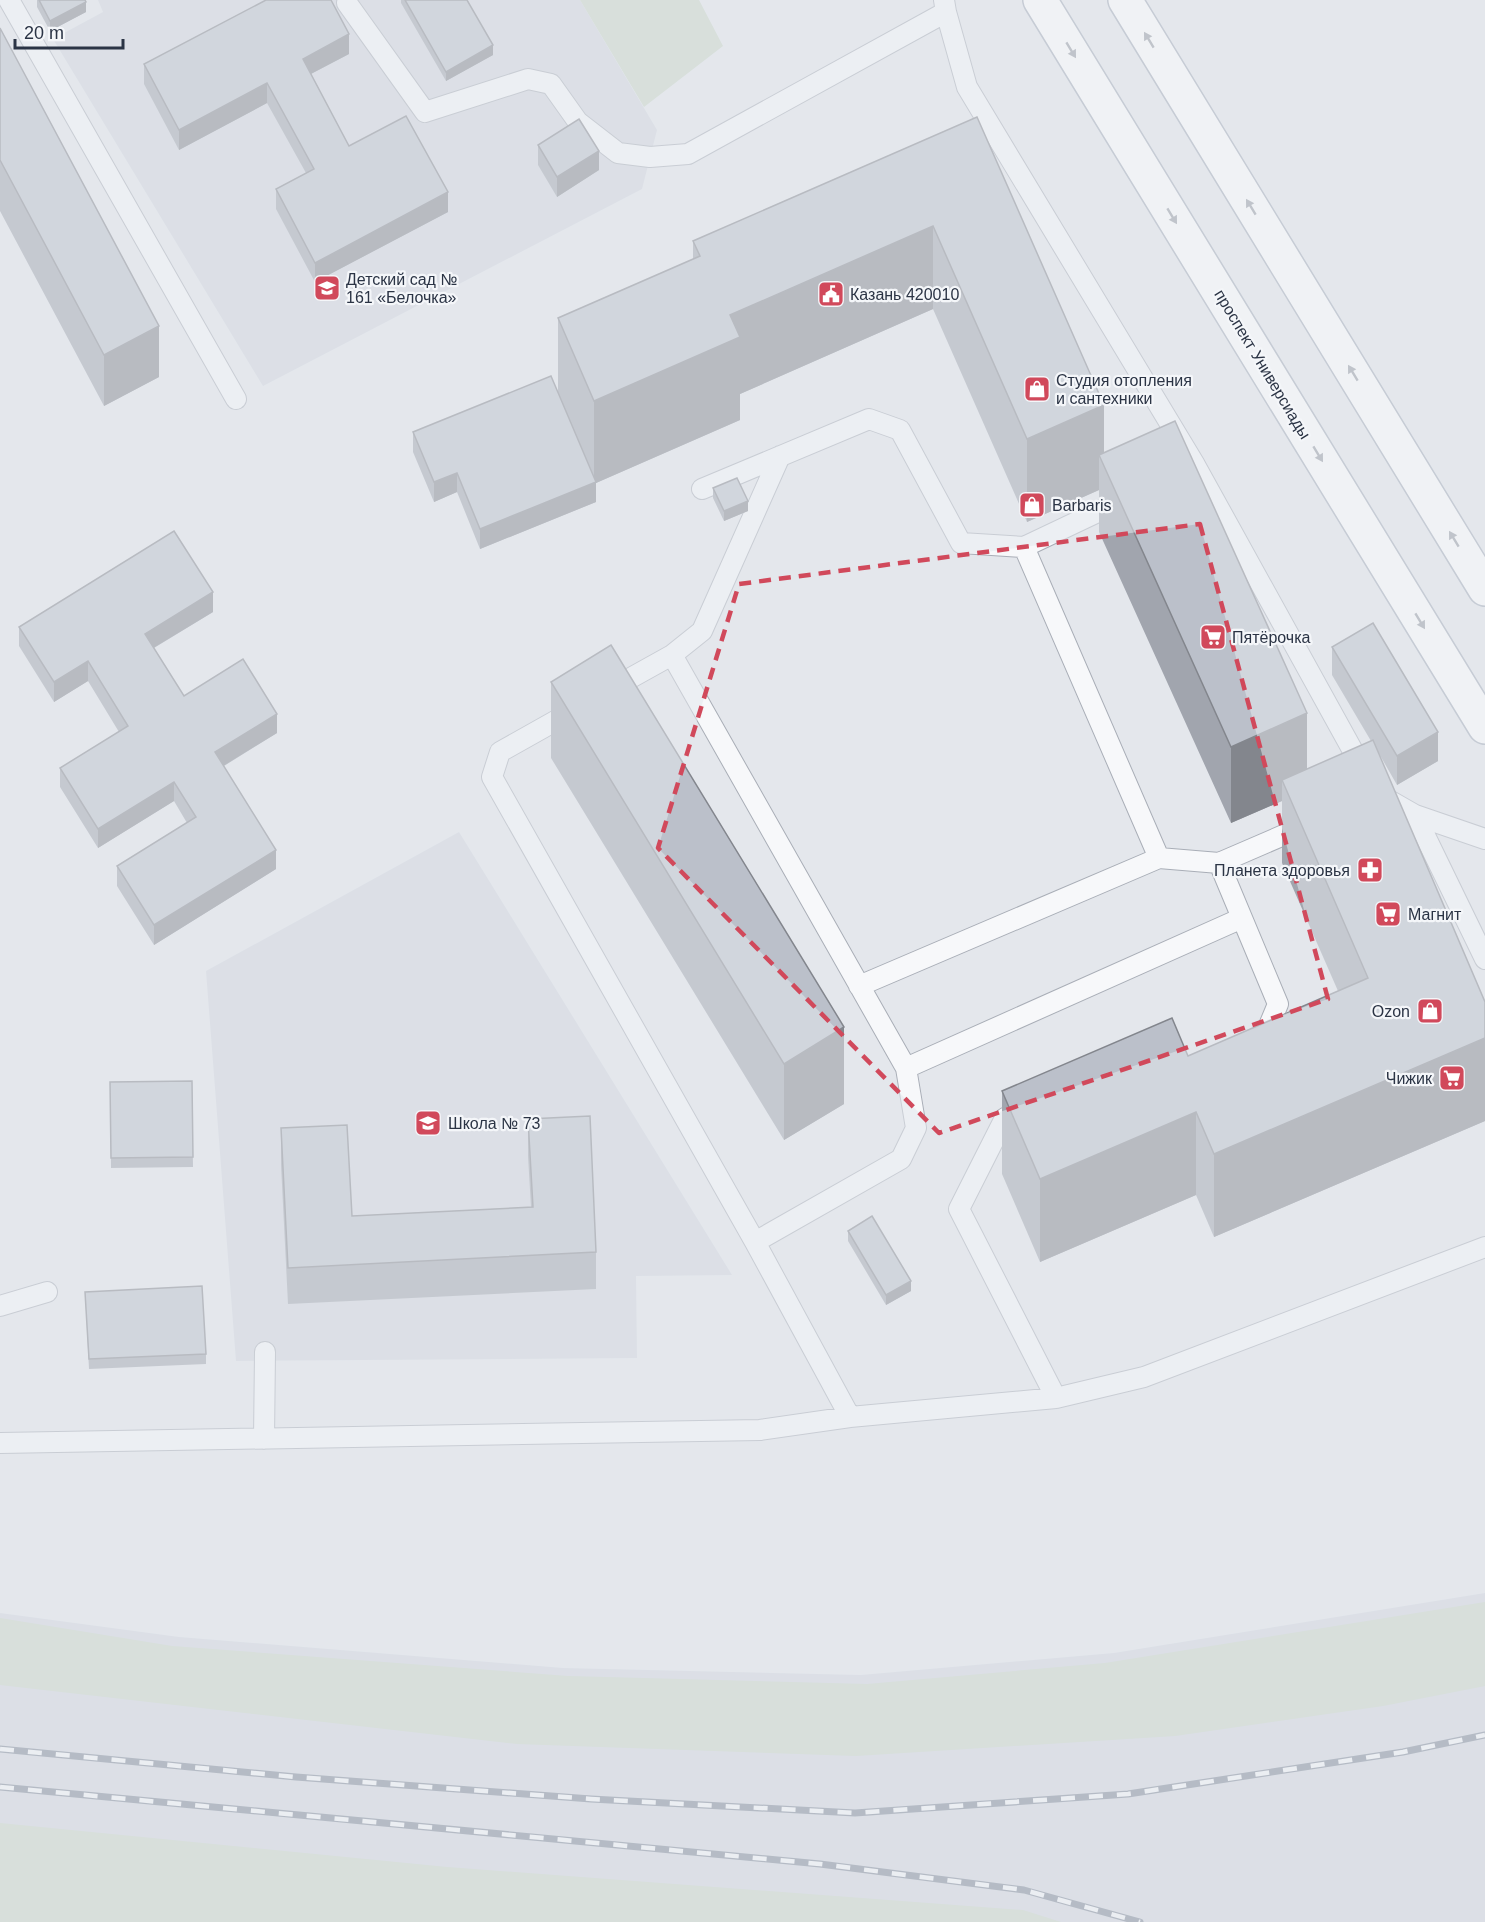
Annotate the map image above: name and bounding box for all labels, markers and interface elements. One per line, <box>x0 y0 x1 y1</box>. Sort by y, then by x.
scale bar <box>15 12 123 50</box>
text: 20 m <box>24 23 64 43</box>
one-way arrow <box>1144 32 1155 48</box>
one-way arrow <box>1065 42 1076 58</box>
one-way arrow <box>1245 198 1256 215</box>
one-way arrow <box>1167 208 1178 224</box>
place label: Детский сад № 161 «Белочка» <box>346 271 458 306</box>
school or university icon: Детский сад № 161 «Белочка» <box>312 273 342 303</box>
public building icon: Казань 420010 <box>816 279 846 309</box>
place label: Казань 420010 <box>850 286 959 303</box>
street label: проспект Универсиады <box>1211 287 1314 442</box>
one-way arrow <box>1347 365 1358 381</box>
place label: Студия отопления и сантехники <box>1056 372 1192 407</box>
shop icon: Студия отопления и сантехники <box>1022 374 1052 404</box>
one-way arrow <box>1312 446 1323 462</box>
shop icon: Barbaris <box>1017 490 1047 520</box>
place label: Barbaris <box>1052 497 1112 514</box>
one-way arrow <box>1449 531 1460 547</box>
one-way arrow <box>1414 613 1425 629</box>
supermarket icon: Пятёрочка <box>1198 622 1228 652</box>
place label: Пятёрочка <box>1232 629 1311 646</box>
pharmacy icon: Планета здоровья <box>1355 855 1385 885</box>
place label: Планета здоровья <box>1214 862 1350 879</box>
supermarket icon: Магнит <box>1373 899 1403 929</box>
place label: Магнит <box>1408 906 1462 923</box>
shop icon: Ozon <box>1415 996 1445 1026</box>
place label: Ozon <box>1372 1003 1410 1020</box>
supermarket icon: Чижик <box>1437 1063 1467 1093</box>
place label: Чижик <box>1386 1070 1433 1087</box>
school or university icon: Школа № 73 <box>413 1108 443 1138</box>
place label: Школа № 73 <box>448 1115 541 1132</box>

